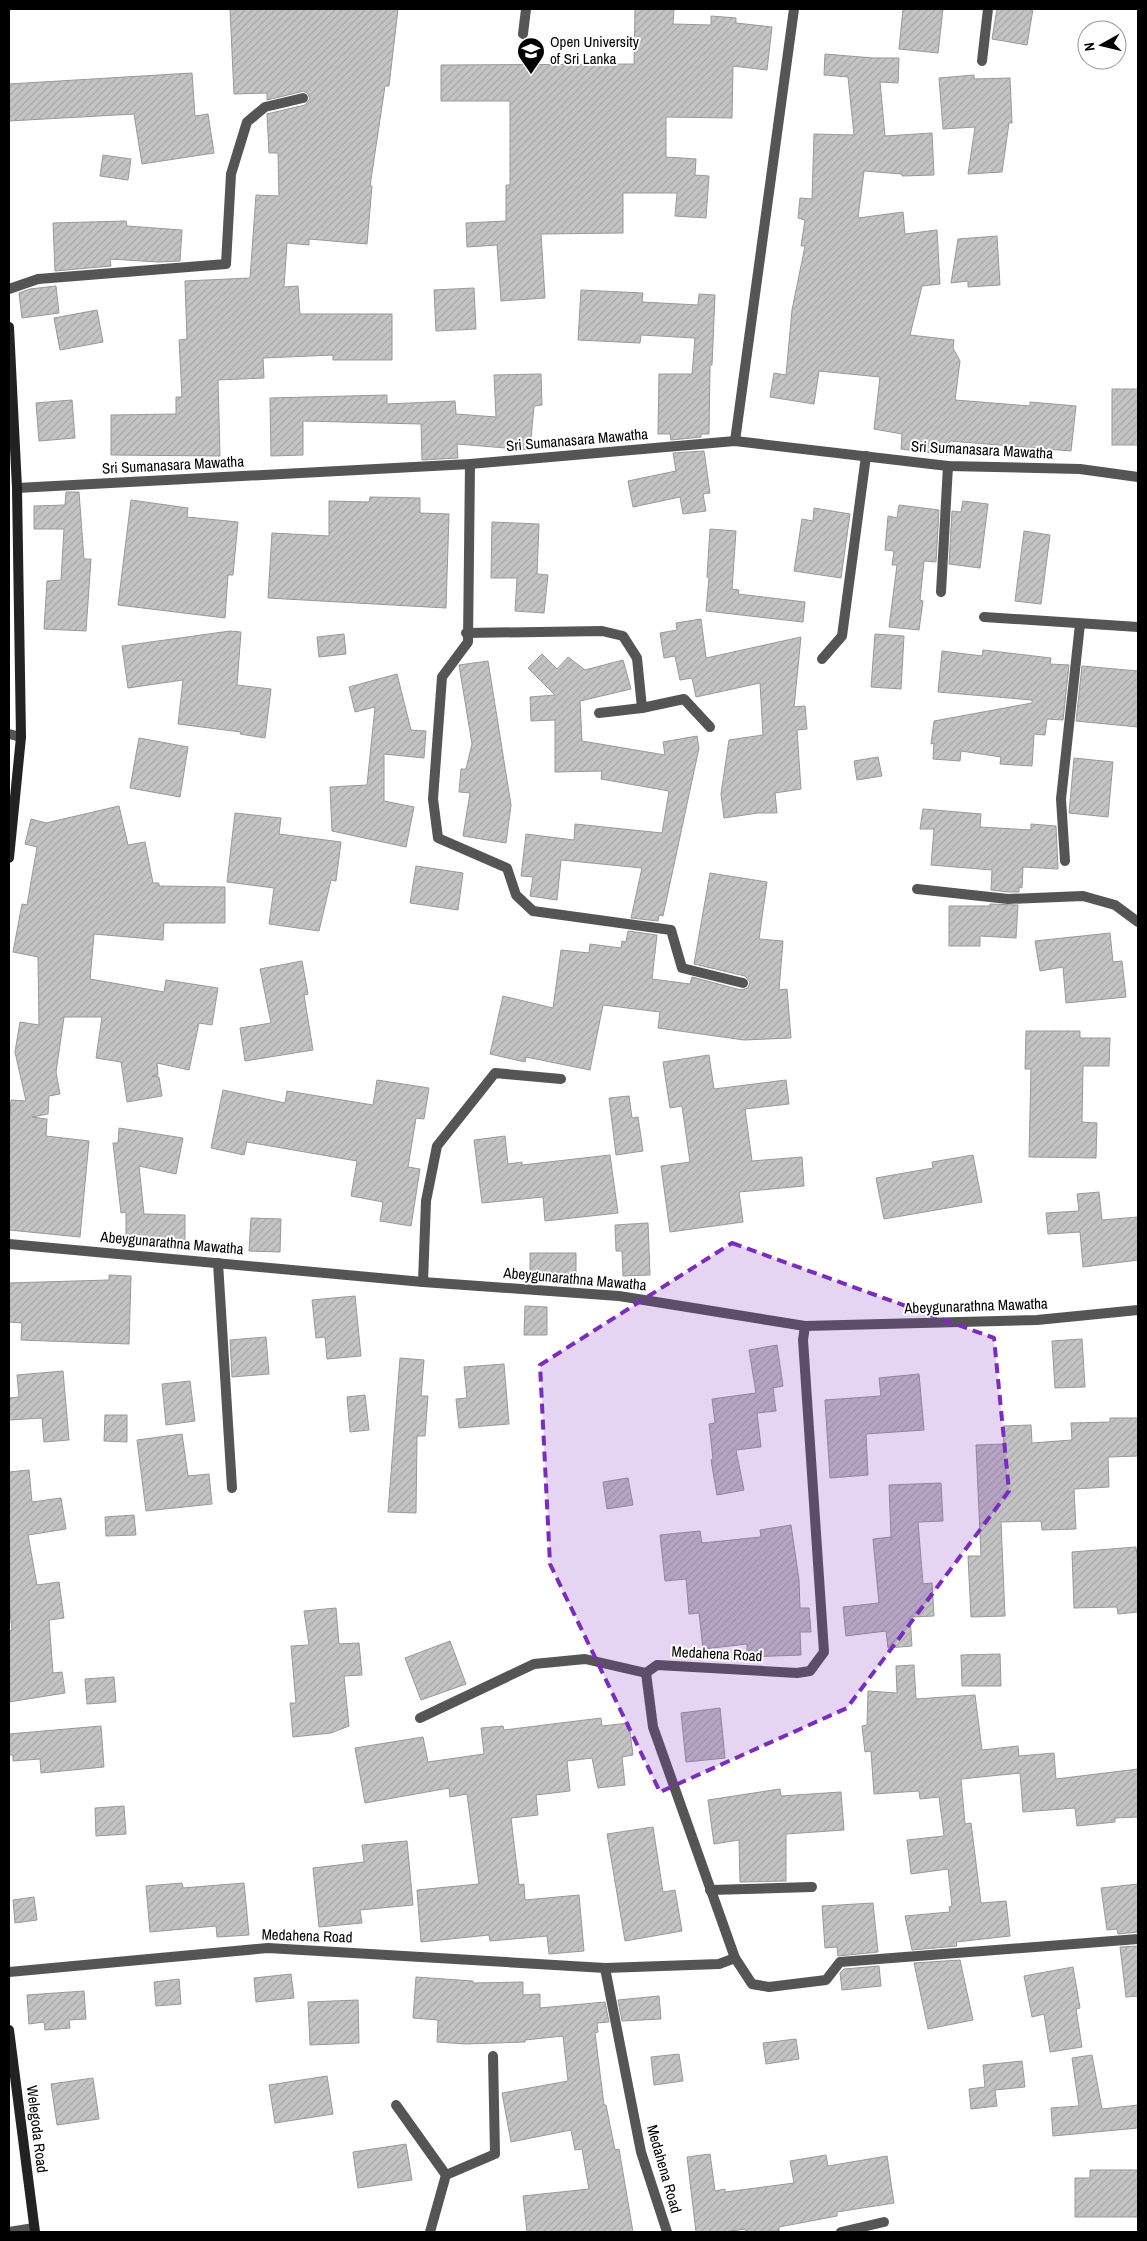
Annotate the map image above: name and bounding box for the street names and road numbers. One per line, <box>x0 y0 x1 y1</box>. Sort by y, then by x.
street label: Sri Sumanasara Mawatha <box>505 423 649 456</box>
street label: Sri Sumanasara Mawatha <box>910 435 1054 464</box>
street label: Sri Sumanasara Mawatha <box>101 450 245 479</box>
street label: Abeygunarathna Mawatha <box>99 1226 245 1259</box>
street label: Abeygunarathna Mawatha <box>502 1262 648 1295</box>
street label: Abeygunarathna Mawatha <box>903 1292 1048 1319</box>
street label: Medahena Road <box>671 1641 763 1666</box>
street label: Medahena Road <box>261 1923 353 1948</box>
street label: Welegoda Road <box>22 2084 53 2174</box>
street label: Medahena Road <box>642 2122 687 2215</box>

